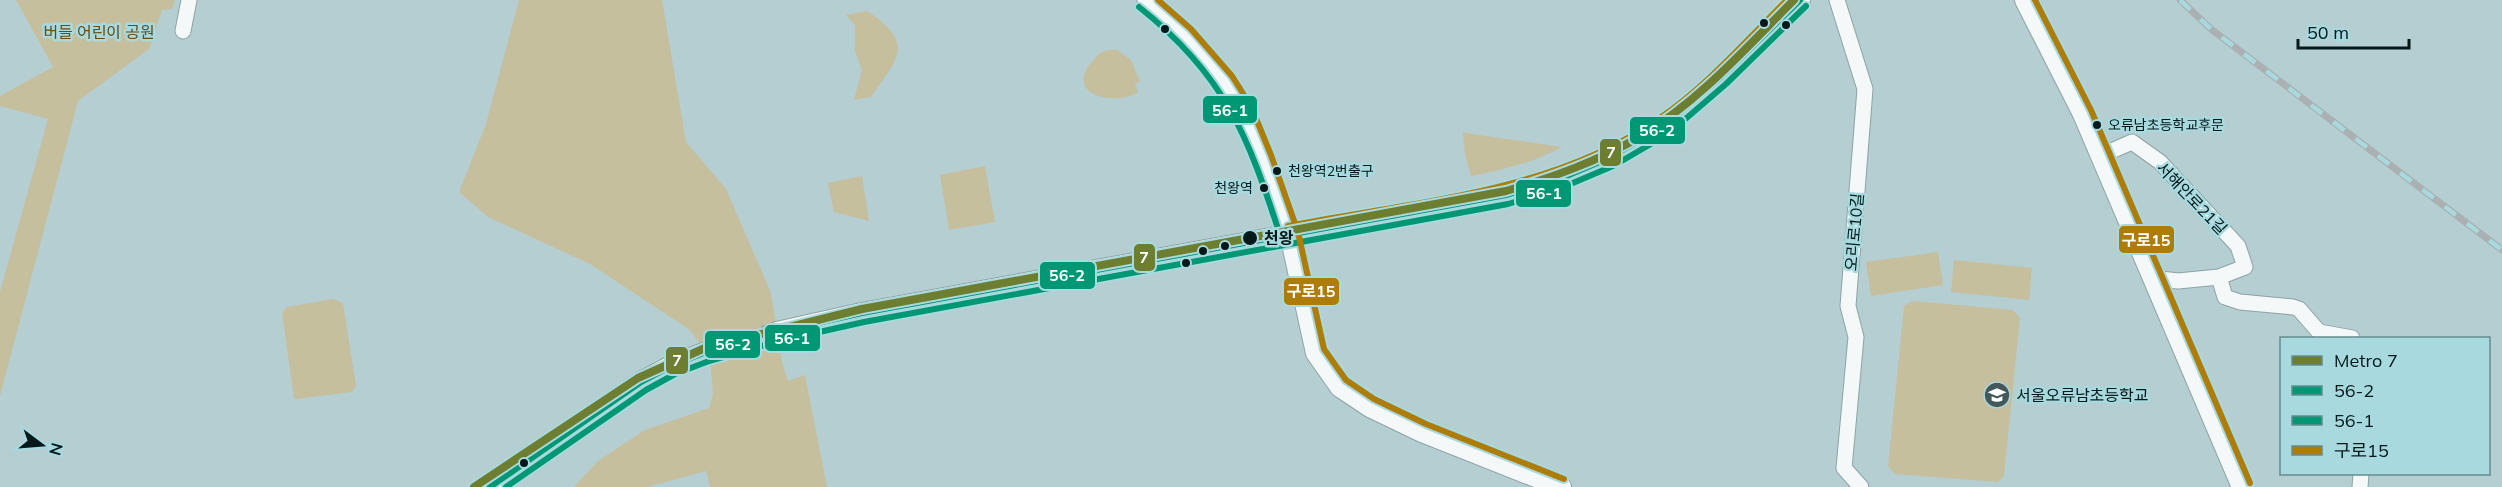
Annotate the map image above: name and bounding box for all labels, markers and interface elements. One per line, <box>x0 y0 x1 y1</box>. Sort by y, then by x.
scale bar <box>2298 12 2409 50</box>
unlabelled marker <box>1758 17 1770 29</box>
unlabelled marker <box>1780 19 1792 31</box>
text: 50 m <box>2307 21 2349 44</box>
park label: 버들 어린이 공원 <box>43 22 155 42</box>
unlabelled marker <box>1159 23 1171 35</box>
line badge: 56-1 <box>1202 95 1258 124</box>
text: 56-1 <box>1212 100 1248 120</box>
line badge: 56-2 <box>1629 116 1686 145</box>
place label: 오류남초등학교후문 <box>2108 116 2224 134</box>
marker: 오류남초등학교후문 <box>2091 119 2103 131</box>
text: 56-2 <box>1639 120 1675 140</box>
line badge: 7 <box>1599 138 1622 167</box>
text: 7 <box>1606 142 1616 162</box>
street label: 서해안로21길 <box>2153 158 2231 238</box>
place label: 천왕역2번출구 <box>1288 162 1374 180</box>
marker: 천왕역2번출구 <box>1271 165 1283 177</box>
place label: 천왕역 <box>1214 179 1253 197</box>
line badge: 56-1 <box>1515 179 1572 208</box>
marker: 천왕역 <box>1258 182 1270 194</box>
text: 56-1 <box>1526 183 1562 203</box>
street label: 오리로10길 <box>1841 192 1867 272</box>
line badge: 구로15 <box>2118 225 2175 254</box>
place label: 천왕 <box>1264 228 1294 248</box>
marker: 천왕 <box>1241 229 1259 247</box>
text: 구로15 <box>2122 230 2171 250</box>
unlabelled marker <box>1219 240 1231 252</box>
line badge: 7 <box>1133 243 1156 272</box>
unlabelled marker <box>1197 245 1209 257</box>
text: 7 <box>1139 247 1149 267</box>
unlabelled marker <box>1180 257 1192 269</box>
line badge: 56-2 <box>1039 261 1096 290</box>
text: 56-2 <box>1049 265 1085 285</box>
line badge: 구로15 <box>1283 277 1340 306</box>
text: 구로15 <box>1287 281 1336 301</box>
line badge: 56-1 <box>764 324 821 352</box>
text: 56-1 <box>774 328 810 348</box>
line badge: 56-2 <box>704 330 761 359</box>
text: 56-2 <box>715 334 751 354</box>
legend <box>2280 337 2490 475</box>
line badge: 7 <box>665 346 689 375</box>
text: Metro 7 <box>2334 349 2398 372</box>
text: 7 <box>672 350 682 370</box>
text: 56-2 <box>2334 379 2374 402</box>
school or university icon: 서울오류남초등학교 <box>1982 380 2012 410</box>
place label: 서울오류남초등학교 <box>2016 385 2148 405</box>
text: 56-1 <box>2334 409 2374 432</box>
north arrow <box>12 415 72 475</box>
text: 구로15 <box>2334 439 2389 462</box>
text: N <box>45 441 68 458</box>
unlabelled marker <box>518 457 530 469</box>

